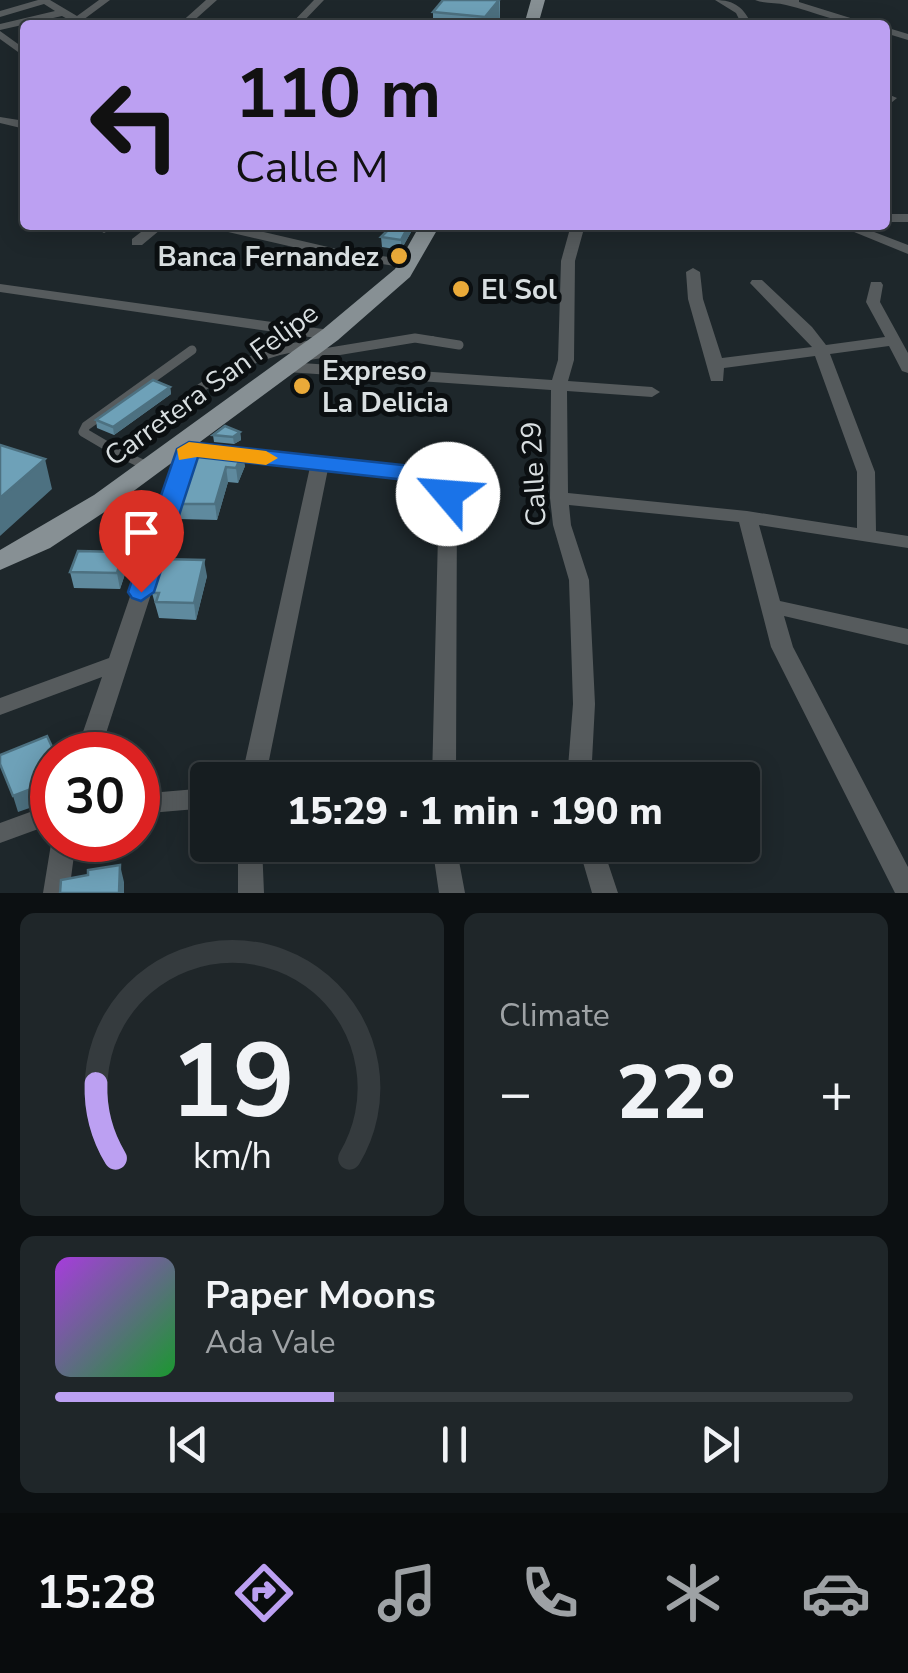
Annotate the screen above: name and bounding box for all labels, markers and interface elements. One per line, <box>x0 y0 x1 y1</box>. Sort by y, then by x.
text: 110 m <box>235 46 441 142</box>
icon: left <box>70 60 200 190</box>
text: Calle M <box>235 137 389 198</box>
place label: Banca Fernandez <box>158 238 379 276</box>
marker: Banca Fernandez <box>388 245 410 267</box>
place label: El Sol <box>481 271 557 309</box>
marker: El Sol <box>450 278 472 300</box>
street label: Carretera San Felipe <box>97 294 326 475</box>
place label: Expreso La Delicia <box>322 352 449 422</box>
marker: Expreso La Delicia <box>291 375 313 397</box>
street label: Calle 29 <box>512 420 556 528</box>
position arrow <box>396 442 500 546</box>
pin <box>99 490 184 593</box>
icon: arrive <box>114 505 169 560</box>
speed limit sign: 30 <box>30 732 160 862</box>
text: 15:29 · 1 min · 190 m <box>287 786 663 837</box>
text: Climate <box>499 994 610 1037</box>
text: 19 <box>170 1011 294 1153</box>
text: 22° <box>617 1042 735 1144</box>
text: − <box>499 1056 532 1131</box>
text: + <box>820 1056 853 1131</box>
text: km/h <box>193 1132 271 1181</box>
text: Paper Moons <box>205 1270 436 1321</box>
text: Ada Vale <box>205 1321 336 1364</box>
icon: previous <box>161 1417 216 1472</box>
icon: pause <box>427 1417 482 1472</box>
icon: next <box>693 1417 748 1472</box>
icon: directions <box>229 1558 299 1628</box>
icon: music <box>372 1558 442 1628</box>
icon: phone <box>515 1558 585 1628</box>
icon: climate <box>658 1558 728 1628</box>
icon: car <box>801 1558 871 1628</box>
text: 15:28 <box>37 1563 156 1624</box>

